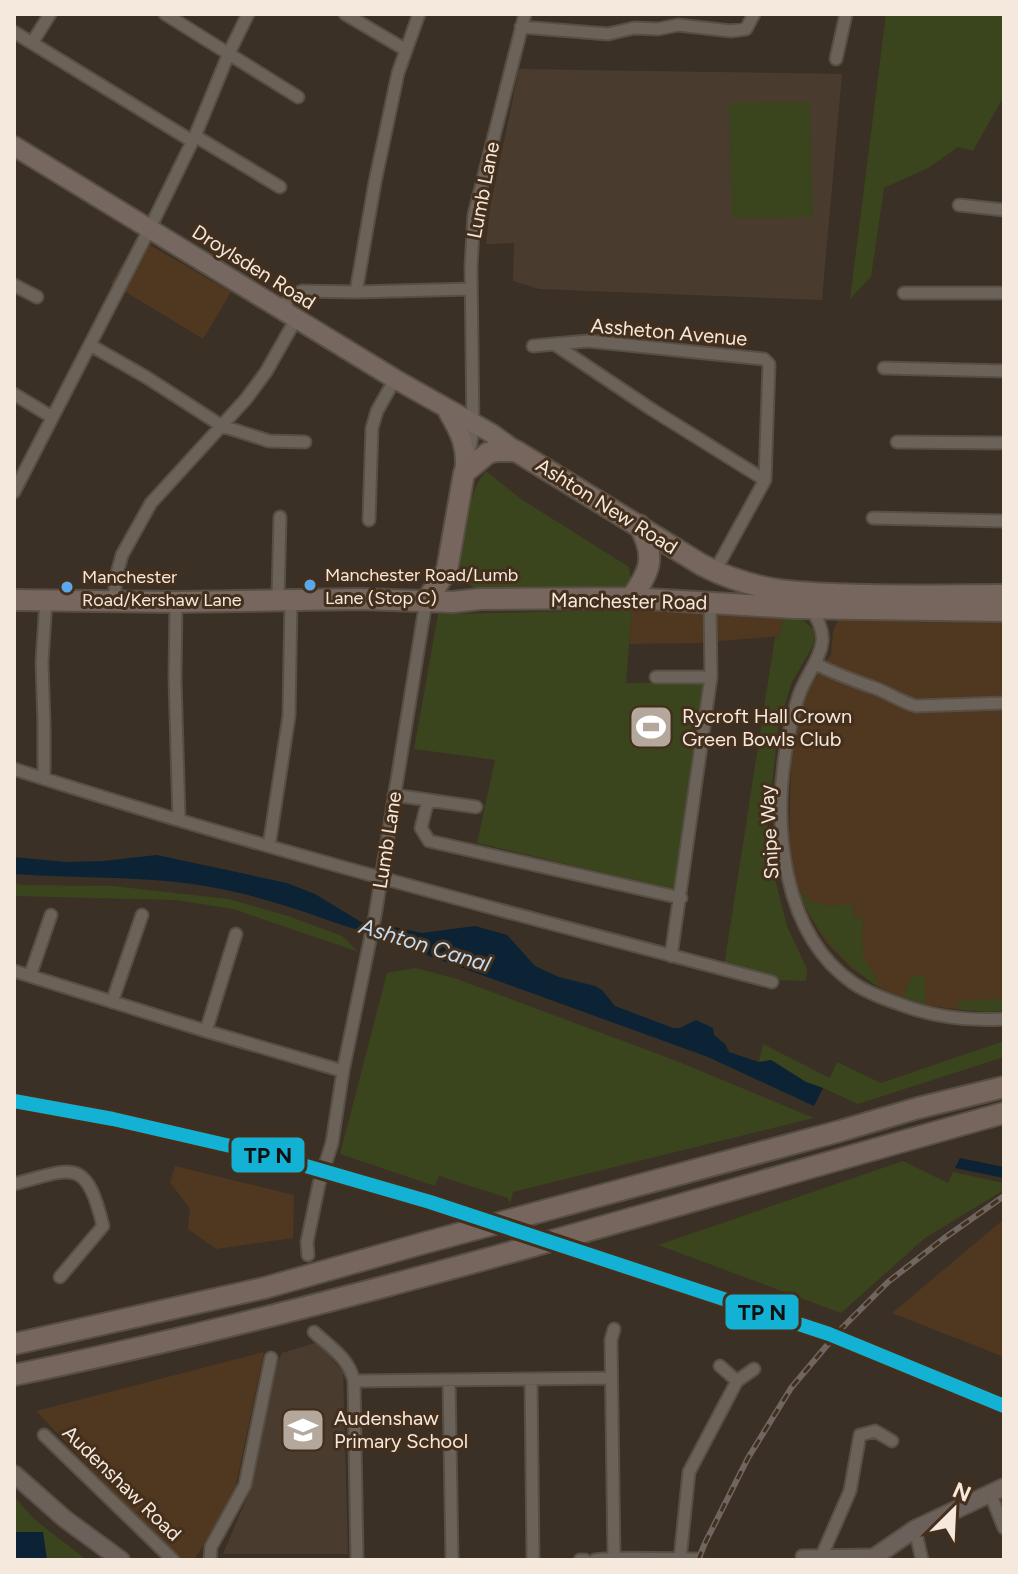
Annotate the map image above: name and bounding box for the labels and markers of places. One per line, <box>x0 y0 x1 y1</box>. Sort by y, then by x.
place label: Manchester Road/Lumb Lane (Stop C) <box>325 564 518 609</box>
place label: Manchester Road/Kershaw Lane <box>82 566 242 611</box>
marker: Manchester Road/Lumb Lane (Stop C) <box>302 577 318 593</box>
marker: Manchester Road/Kershaw Lane <box>59 579 75 595</box>
sports icon: Rycroft Hall Crown Green Bowls Club <box>627 703 675 751</box>
place label: Rycroft Hall Crown Green Bowls Club <box>682 704 852 751</box>
school or university icon: Audenshaw Primary School <box>279 1406 327 1454</box>
place label: Audenshaw Primary School <box>334 1406 468 1453</box>

